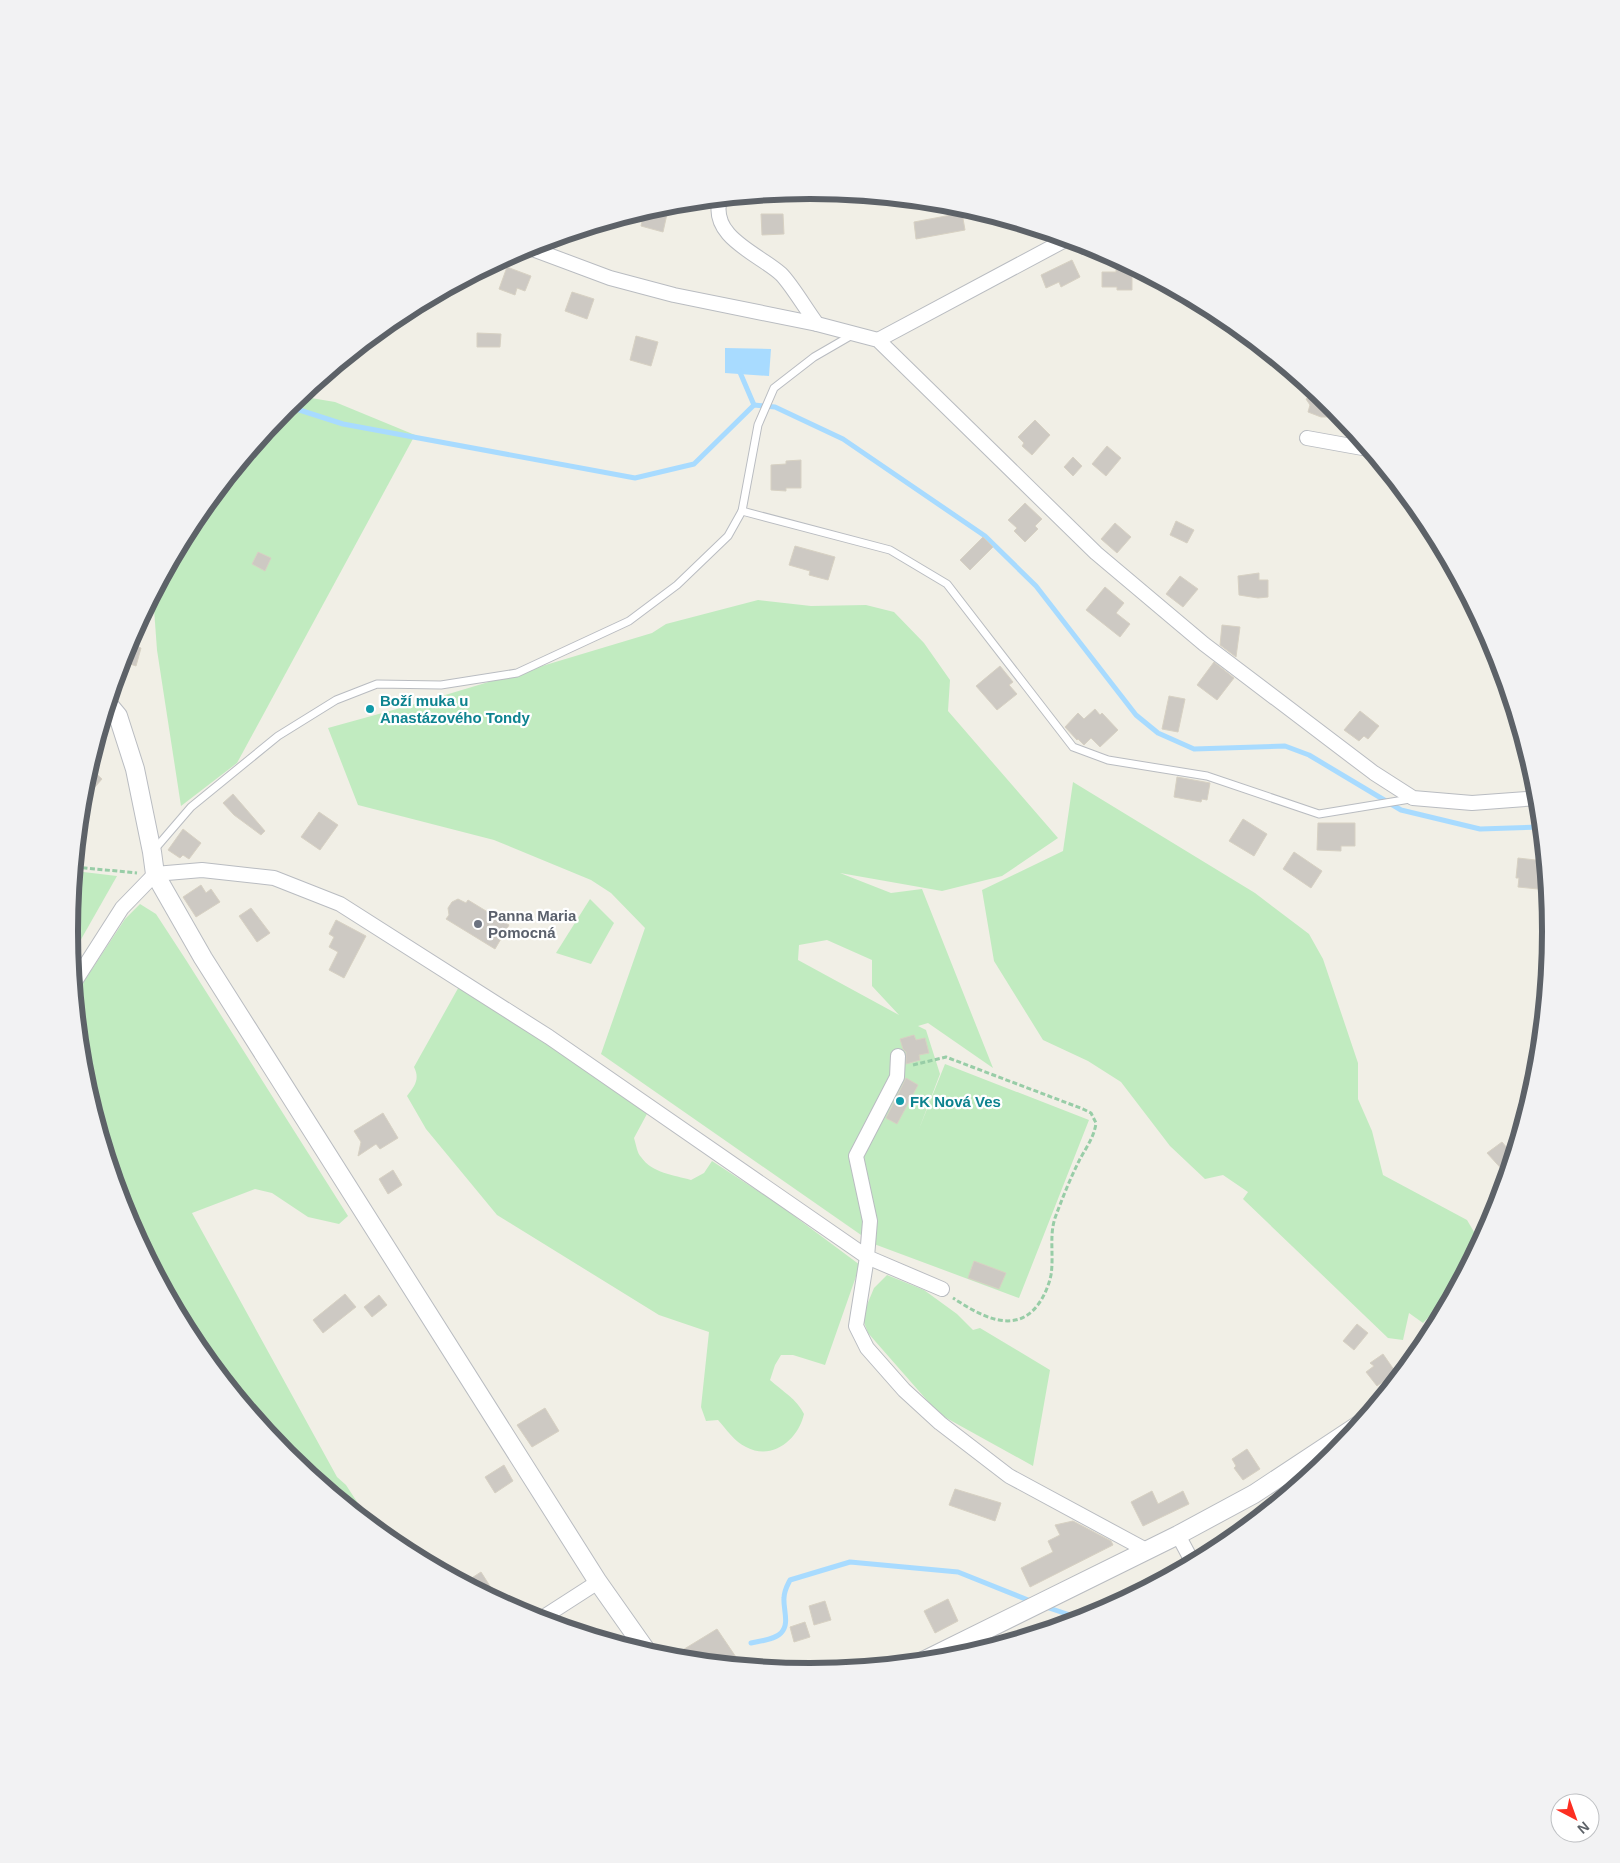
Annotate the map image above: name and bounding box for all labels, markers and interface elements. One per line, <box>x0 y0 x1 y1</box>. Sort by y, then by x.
place label: Boží muka u Anastázového Tondy <box>380 692 530 726</box>
marker: Boží muka u Anastázového Tondy <box>364 703 376 715</box>
place label: Panna Maria Pomocná <box>488 907 577 941</box>
marker: Panna Maria Pomocná <box>472 918 484 930</box>
place label: FK Nová Ves <box>910 1093 1001 1110</box>
marker: FK Nová Ves <box>894 1095 906 1107</box>
north arrow <box>1550 1793 1600 1843</box>
text: N <box>1574 1818 1593 1837</box>

